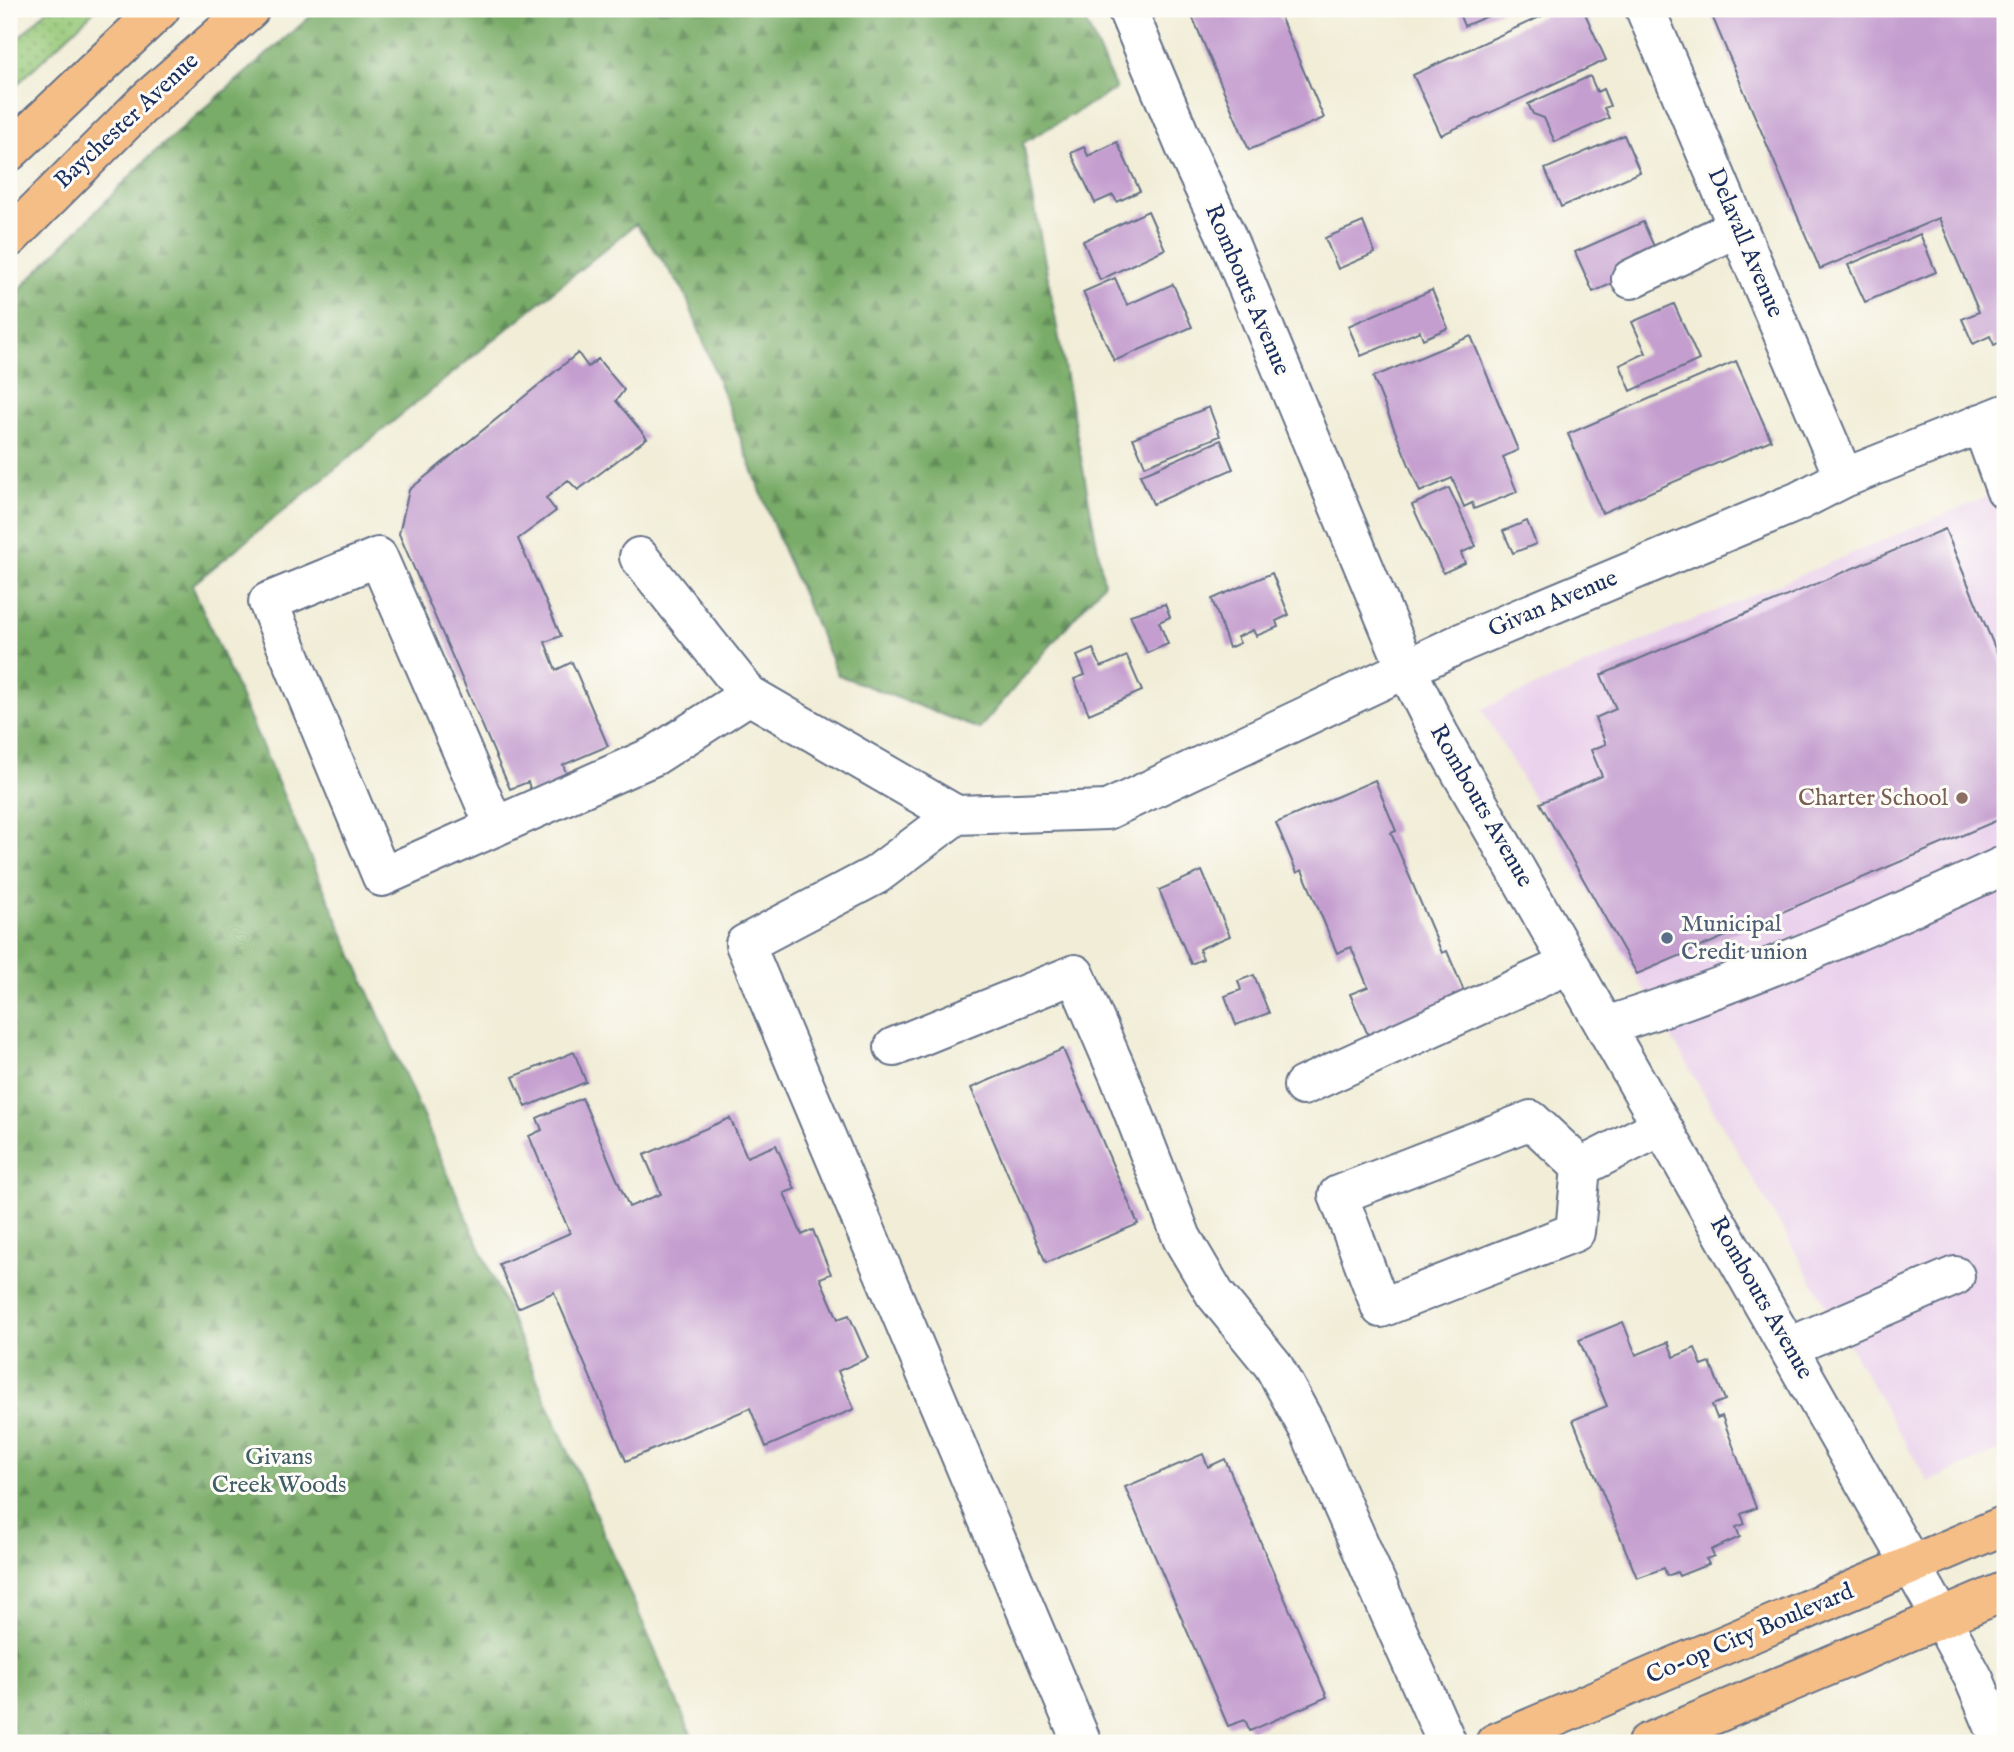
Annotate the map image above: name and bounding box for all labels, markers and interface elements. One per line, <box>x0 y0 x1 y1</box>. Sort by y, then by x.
street label: Baychester Avenue <box>48 46 206 196</box>
street label: Delavall Avenue <box>1700 163 1790 323</box>
street label: Rombouts Avenue <box>1197 200 1297 380</box>
street label: Givan Avenue <box>1484 563 1622 645</box>
street label: Rombouts Avenue <box>1422 719 1540 893</box>
place label: Charter School <box>1798 783 1948 814</box>
marker: Charter School <box>1954 790 1970 806</box>
place label: Municipal Credit union <box>1681 909 1808 968</box>
marker: Municipal Credit union <box>1659 930 1675 946</box>
street label: Rombouts Avenue <box>1702 1211 1820 1385</box>
park label: Givans Creek Woods <box>212 1442 346 1501</box>
street label: Co-op City Boulevard <box>1642 1576 1859 1692</box>

